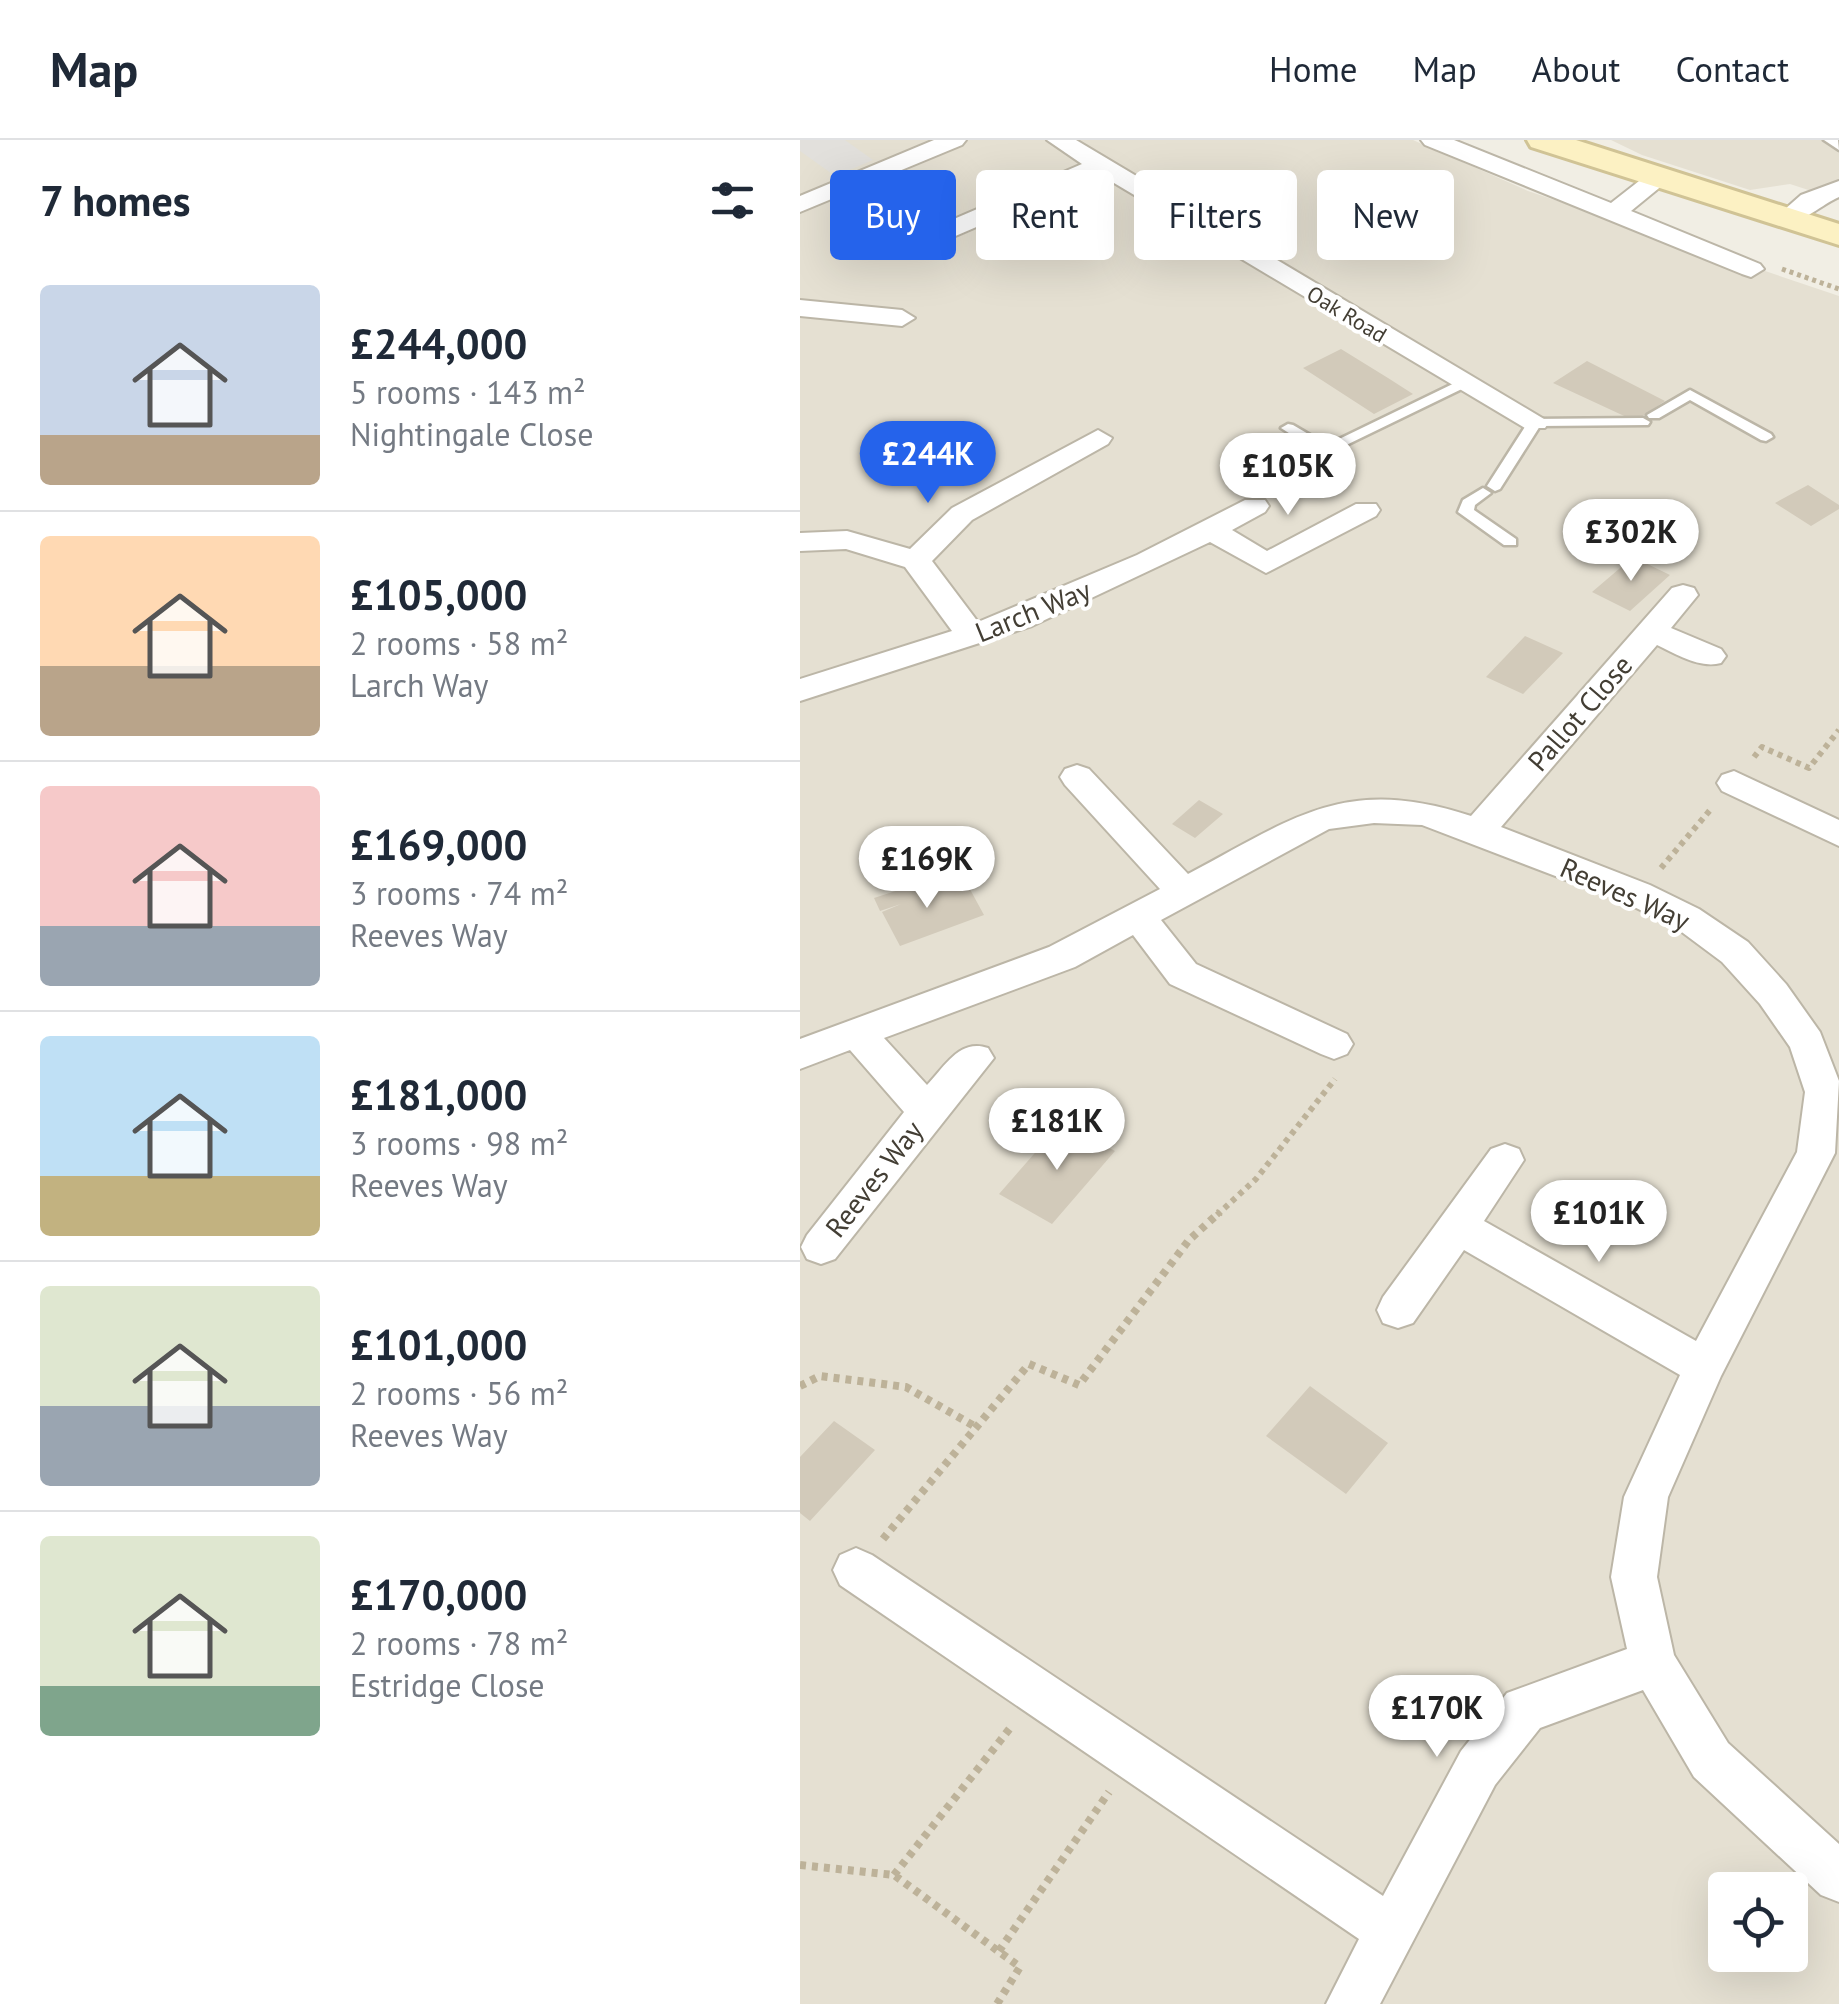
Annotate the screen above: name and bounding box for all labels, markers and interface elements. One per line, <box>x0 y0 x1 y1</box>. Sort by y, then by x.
text: Map <box>50 38 138 100</box>
text: Home <box>1269 46 1358 92</box>
text: Map <box>1413 46 1477 92</box>
text: About <box>1532 46 1620 92</box>
text: Contact <box>1675 46 1789 92</box>
chip: Buy <box>830 170 956 260</box>
chip: Rent <box>976 170 1114 260</box>
chip: Filters <box>1134 170 1297 260</box>
chip: New <box>1317 170 1454 260</box>
text: 7 homes <box>40 173 191 228</box>
icon: filters <box>705 173 760 228</box>
street label: Oak Road <box>1302 279 1392 349</box>
text: £244,000 <box>350 316 527 371</box>
icon: home <box>120 325 240 445</box>
text: 5 rooms · 143 m² <box>350 371 586 413</box>
text: Nightingale Close <box>350 413 593 455</box>
pin: £244K <box>858 421 998 506</box>
text: £244K <box>882 432 974 474</box>
pin: £105K <box>1218 433 1358 518</box>
text: £105K <box>1242 444 1334 486</box>
pin: £302K <box>1561 499 1701 584</box>
text: £302K <box>1585 510 1677 552</box>
text: £105,000 <box>350 567 527 622</box>
street label: Larch Way <box>970 571 1096 650</box>
icon: home <box>120 576 240 696</box>
text: 2 rooms · 58 m² <box>350 622 568 664</box>
street label: Pallot Close <box>1519 647 1640 778</box>
text: Larch Way <box>350 664 489 706</box>
text: £169,000 <box>350 817 527 872</box>
icon: home <box>120 826 240 946</box>
pin: £169K <box>857 826 997 911</box>
text: £169K <box>881 837 973 879</box>
street label: Reeves Way <box>1555 849 1696 939</box>
text: 3 rooms · 74 m² <box>350 872 568 914</box>
text: Reeves Way <box>350 914 508 956</box>
text: £181,000 <box>350 1067 527 1122</box>
icon: home <box>120 1076 240 1196</box>
pin: £181K <box>987 1088 1127 1173</box>
text: £181K <box>1011 1099 1103 1141</box>
street label: Reeves Way <box>817 1113 931 1244</box>
text: 3 rooms · 98 m² <box>350 1122 568 1164</box>
text: Reeves Way <box>350 1164 508 1206</box>
pin: £101K <box>1529 1180 1669 1265</box>
text: £101K <box>1553 1191 1645 1233</box>
text: £101,000 <box>350 1317 527 1372</box>
icon: home <box>120 1326 240 1446</box>
text: 2 rooms · 56 m² <box>350 1372 568 1414</box>
text: Reeves Way <box>350 1414 508 1456</box>
text: £170,000 <box>350 1567 527 1622</box>
icon: home <box>120 1576 240 1696</box>
text: 2 rooms · 78 m² <box>350 1622 568 1664</box>
text: Estridge Close <box>350 1664 545 1706</box>
pin: £170K <box>1367 1675 1507 1760</box>
text: £170K <box>1391 1686 1483 1728</box>
map controls <box>1708 1872 1808 1972</box>
button: locate <box>1708 1872 1808 1972</box>

